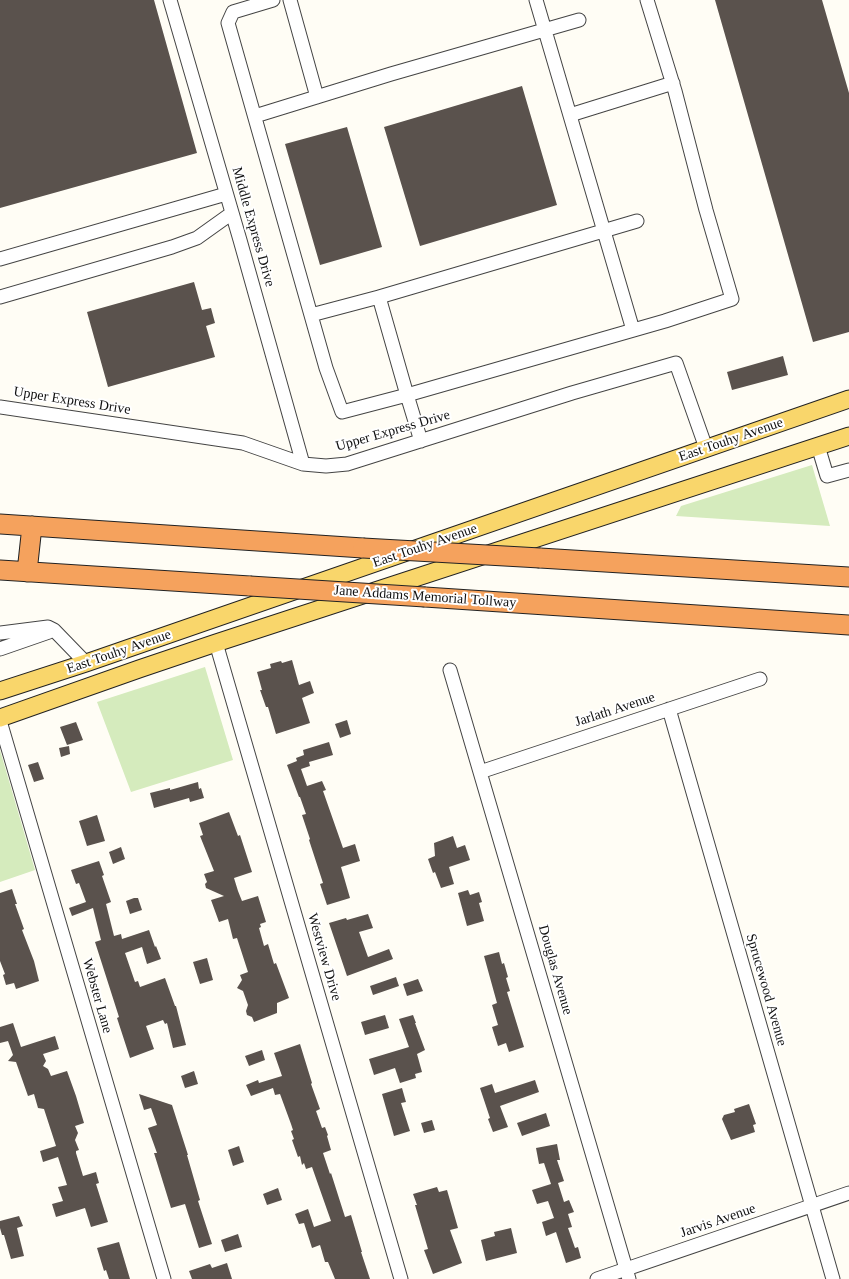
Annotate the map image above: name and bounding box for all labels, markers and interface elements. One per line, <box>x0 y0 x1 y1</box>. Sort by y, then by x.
street label: Middle Express Drive <box>228 165 278 289</box>
street label: Upper Express Drive <box>12 383 132 419</box>
street label: Upper Express Drive <box>334 407 452 455</box>
street label: East Touhy Avenue <box>677 414 785 466</box>
street label: East Touhy Avenue <box>371 520 479 572</box>
street label: Jane Addams Memorial Tollway <box>333 582 517 612</box>
street label: East Touhy Avenue <box>65 626 173 678</box>
street label: Jarlath Avenue <box>573 689 657 731</box>
street label: Westview Drive <box>303 911 345 1003</box>
street label: Douglas Avenue <box>534 923 576 1017</box>
street label: Sprucewood Avenue <box>742 932 790 1048</box>
street label: Webster Lane <box>78 957 116 1035</box>
street label: Jarvis Avenue <box>678 1200 758 1242</box>

